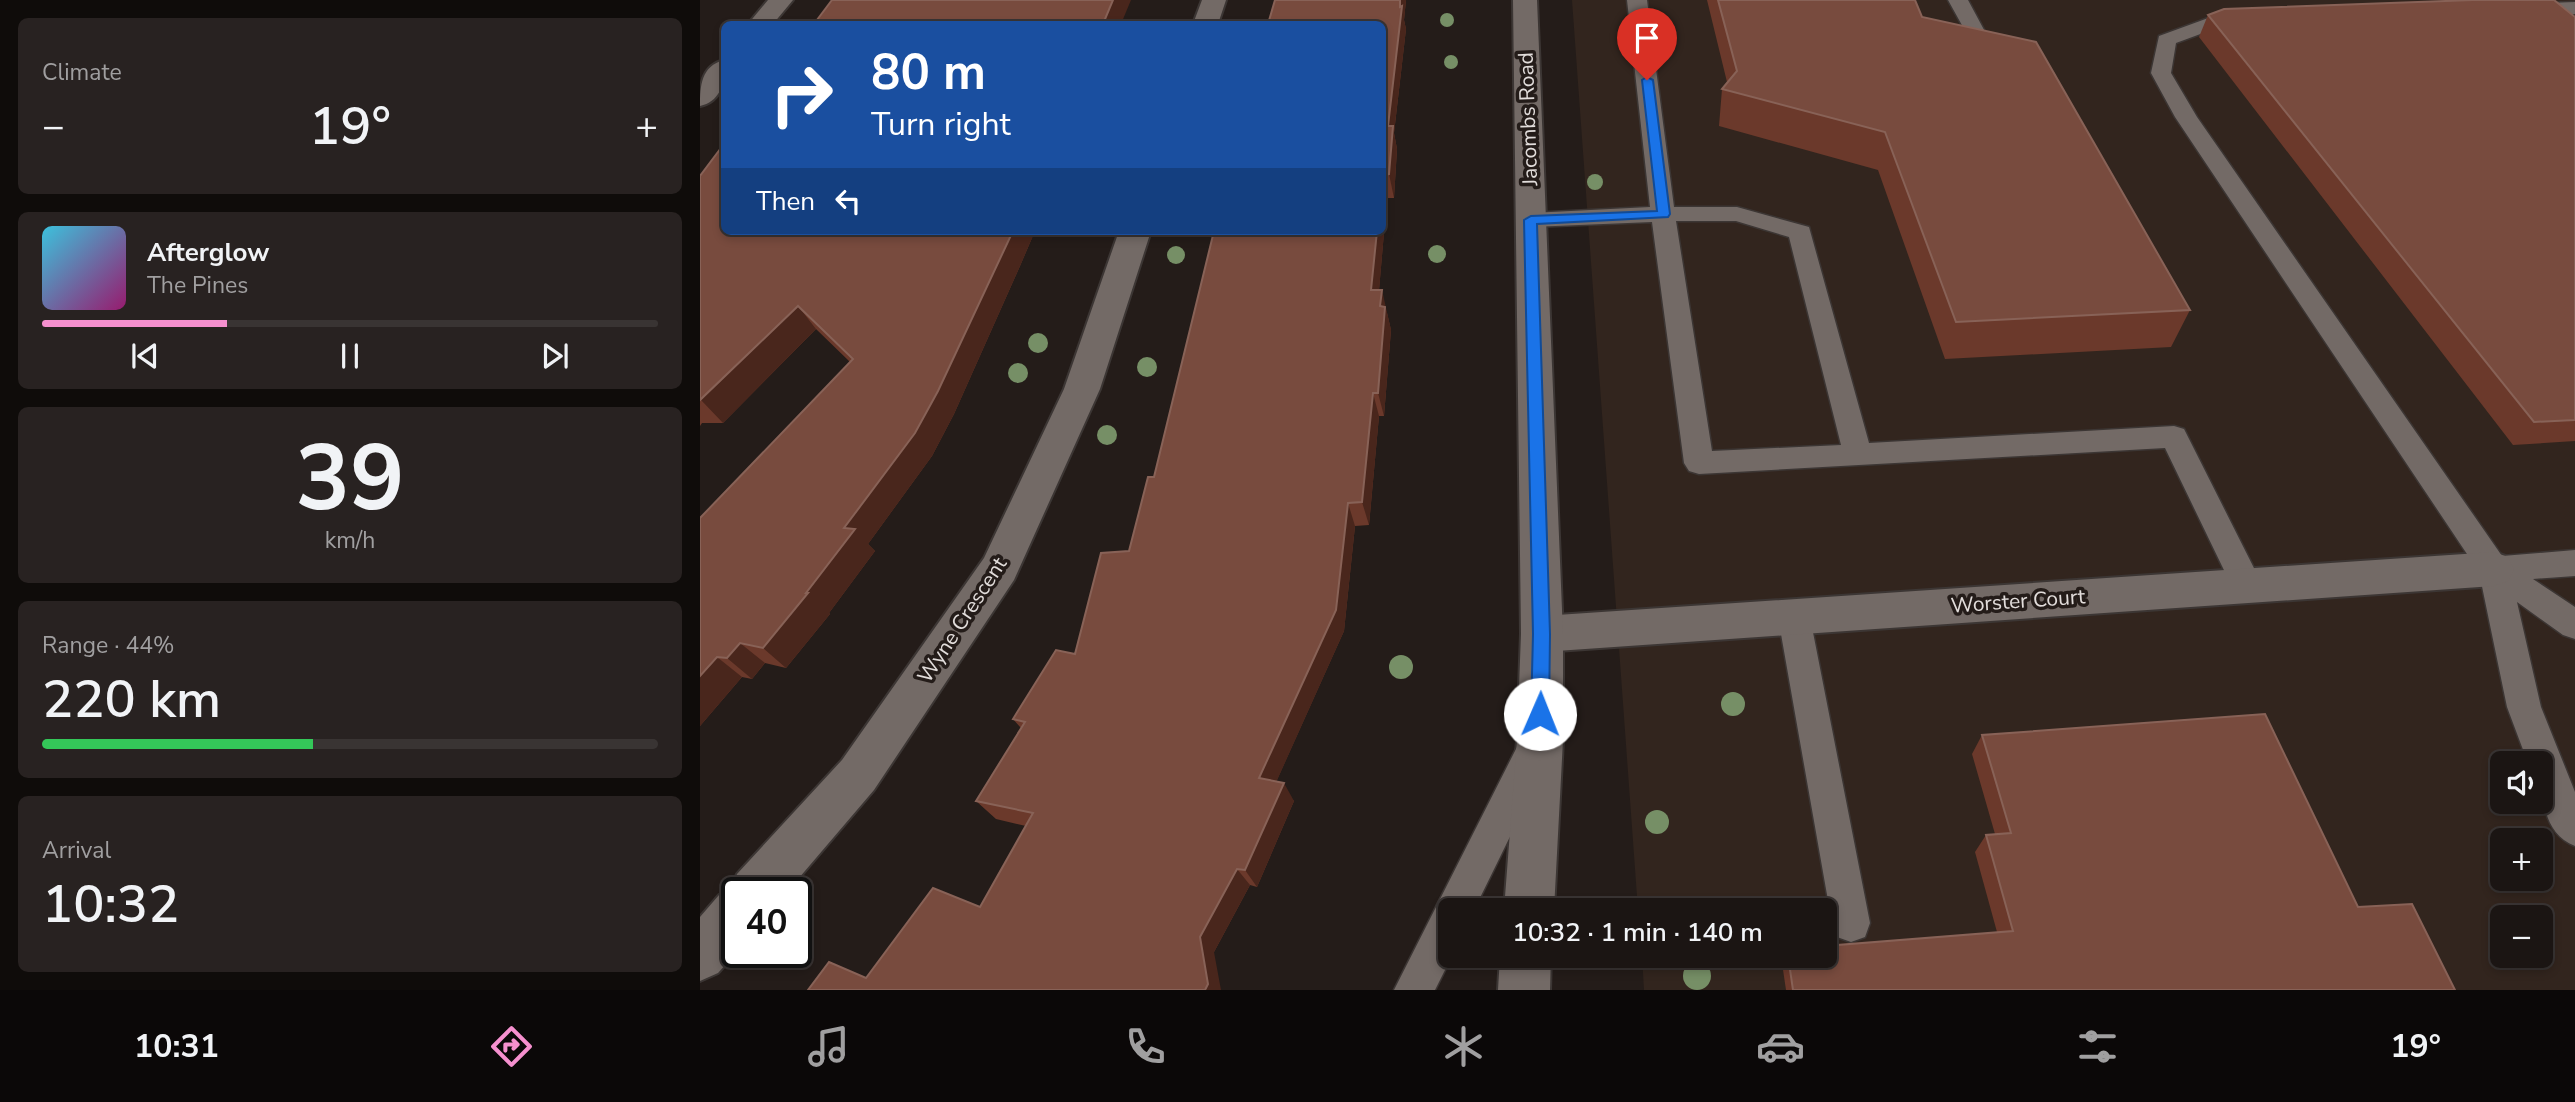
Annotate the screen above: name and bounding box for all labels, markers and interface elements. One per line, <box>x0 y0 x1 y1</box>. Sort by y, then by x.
pin <box>1617 8 1677 80</box>
icon: arrive <box>1628 19 1666 57</box>
text: 80 m <box>871 39 986 106</box>
icon: right <box>756 49 847 140</box>
street label: Jacombs Road <box>1512 52 1544 187</box>
text: Climate <box>42 57 122 88</box>
text: 19° <box>309 91 391 162</box>
text: − <box>42 101 65 152</box>
text: + <box>635 101 658 152</box>
text: Turn right <box>871 103 1011 146</box>
icon: left <box>829 182 867 220</box>
text: Then <box>756 184 815 219</box>
text: Afterglow <box>147 235 270 270</box>
text: The Pines <box>147 270 248 301</box>
icon: previous <box>126 337 164 375</box>
icon: pause <box>331 337 369 375</box>
icon: next <box>536 337 574 375</box>
text: 39 <box>295 417 405 541</box>
text: km/h <box>325 525 375 556</box>
street label: Wyne Crescent <box>911 551 1013 688</box>
street label: Worster Court <box>1950 582 2087 620</box>
text: Range · 44% <box>42 630 174 661</box>
text: 220 km <box>42 664 221 735</box>
position arrow <box>1503 677 1577 751</box>
map controls <box>2490 751 2553 968</box>
button: sound <box>2490 751 2553 814</box>
button: + <box>2490 828 2553 891</box>
text: Arrival <box>42 835 111 866</box>
text: 10:32 <box>42 869 179 940</box>
speed limit sign: 40 <box>721 877 812 968</box>
button: − <box>2490 905 2553 968</box>
text: 10:32 · 1 min · 140 m <box>1512 915 1763 950</box>
icon: directions <box>487 1022 536 1071</box>
icon: music <box>804 1022 853 1071</box>
icon: phone <box>1121 1022 1170 1071</box>
icon: climate <box>1439 1022 1488 1071</box>
icon: car <box>1756 1022 1805 1071</box>
icon: filters <box>2073 1022 2122 1071</box>
text: 10:31 <box>134 1025 219 1068</box>
text: 19° <box>2390 1025 2441 1068</box>

